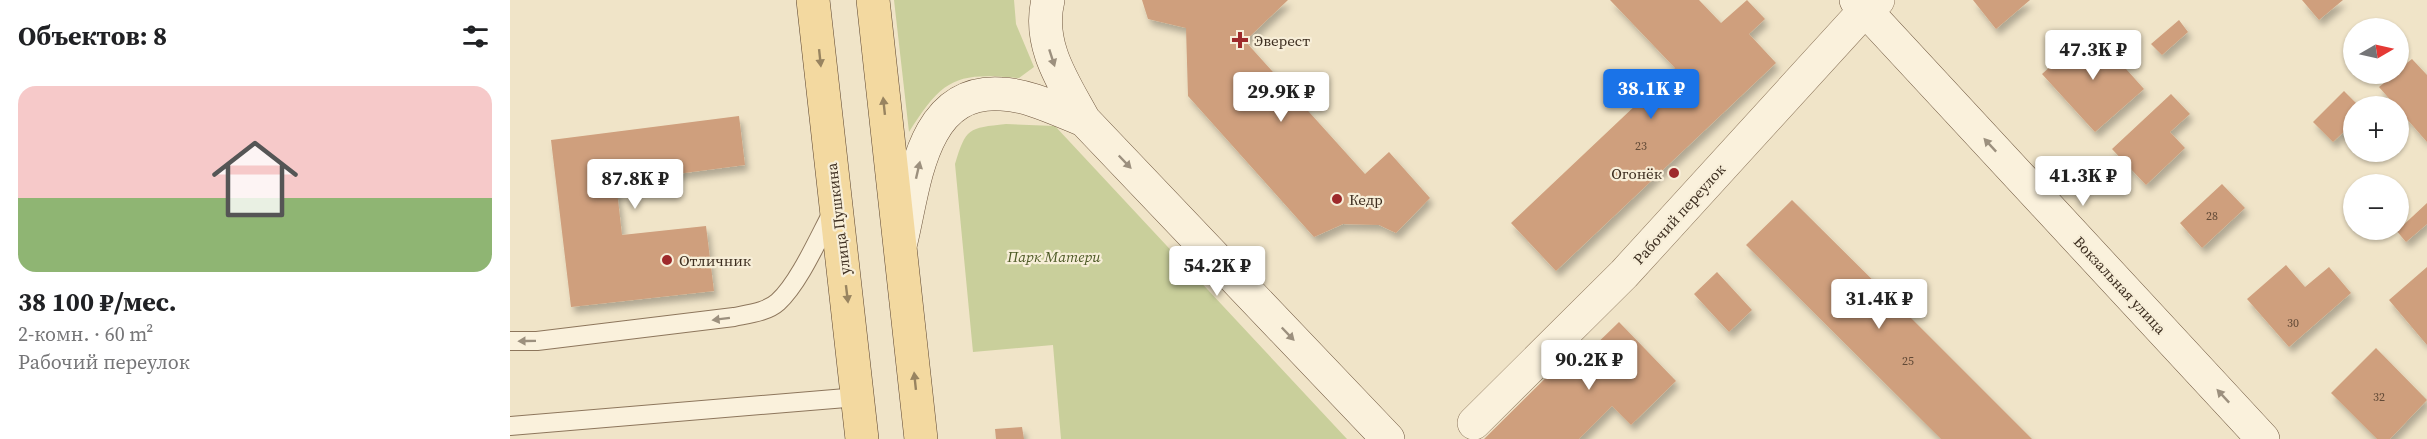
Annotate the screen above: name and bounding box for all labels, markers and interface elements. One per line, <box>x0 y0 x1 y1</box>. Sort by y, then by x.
text: Объектов: 8 <box>18 18 167 54</box>
north arrow <box>2343 18 2409 84</box>
map controls <box>2343 18 2409 240</box>
icon: filters <box>459 20 492 53</box>
place label: Эверест <box>1254 30 1310 51</box>
pin: 47.3K ₽ <box>2038 30 2148 81</box>
marker: Эверест <box>1231 31 1249 49</box>
text: 47.3K ₽ <box>2059 35 2127 63</box>
one-way arrow <box>815 49 824 68</box>
one-way arrow <box>1048 49 1057 67</box>
pin: 38.1K ₽ <box>1596 69 1706 120</box>
pin: 29.9K ₽ <box>1226 72 1336 123</box>
text: 38.1K ₽ <box>1617 74 1685 102</box>
text: 29.9K ₽ <box>1247 77 1315 105</box>
button: + <box>2343 96 2409 162</box>
one-way arrow <box>879 97 889 116</box>
icon: home <box>201 125 309 233</box>
house number: 23 <box>1635 138 1647 154</box>
one-way arrow <box>1984 139 1998 153</box>
one-way arrow <box>1117 155 1131 169</box>
pin: 41.3K ₽ <box>2028 156 2138 207</box>
pin: 87.8K ₽ <box>580 159 690 210</box>
street label: Рабочий переулок <box>1628 159 1730 269</box>
one-way arrow <box>914 161 924 180</box>
text: 41.3K ₽ <box>2049 161 2117 189</box>
street label: улица Пушкина <box>821 162 855 276</box>
place label: Огонёк <box>1611 163 1663 184</box>
text: 87.8K ₽ <box>601 164 669 192</box>
marker: Огонёк <box>1667 166 1681 180</box>
button: − <box>2343 174 2409 240</box>
place label: Кедр <box>1349 189 1383 210</box>
marker: Кедр <box>1330 192 1344 206</box>
house number: 28 <box>2206 208 2218 224</box>
street label: Вокзальная улица <box>2069 231 2171 339</box>
park label: Парк Матери <box>1006 246 1101 267</box>
pin: 54.2K ₽ <box>1162 246 1272 297</box>
place label: Отличник <box>679 250 752 271</box>
text: 54.2K ₽ <box>1183 251 1251 279</box>
marker: Отличник <box>660 253 674 267</box>
pin: 31.4K ₽ <box>1824 279 1934 330</box>
text: 38 100 ₽/мес. <box>18 284 177 320</box>
one-way arrow <box>842 284 851 303</box>
text: 31.4K ₽ <box>1845 284 1913 312</box>
one-way arrow <box>712 314 731 324</box>
house number: 30 <box>2287 315 2299 331</box>
text: 2-комн. · 60 m² <box>18 320 153 348</box>
one-way arrow <box>1281 327 1295 342</box>
one-way arrow <box>518 336 537 345</box>
pin: 90.2K ₽ <box>1534 340 1644 391</box>
text: 90.2K ₽ <box>1555 345 1623 373</box>
text: Рабочий переулок <box>18 348 190 376</box>
house number: 25 <box>1902 353 1914 369</box>
one-way arrow <box>910 371 919 390</box>
one-way arrow <box>2217 389 2230 404</box>
house number: 32 <box>2373 389 2385 405</box>

